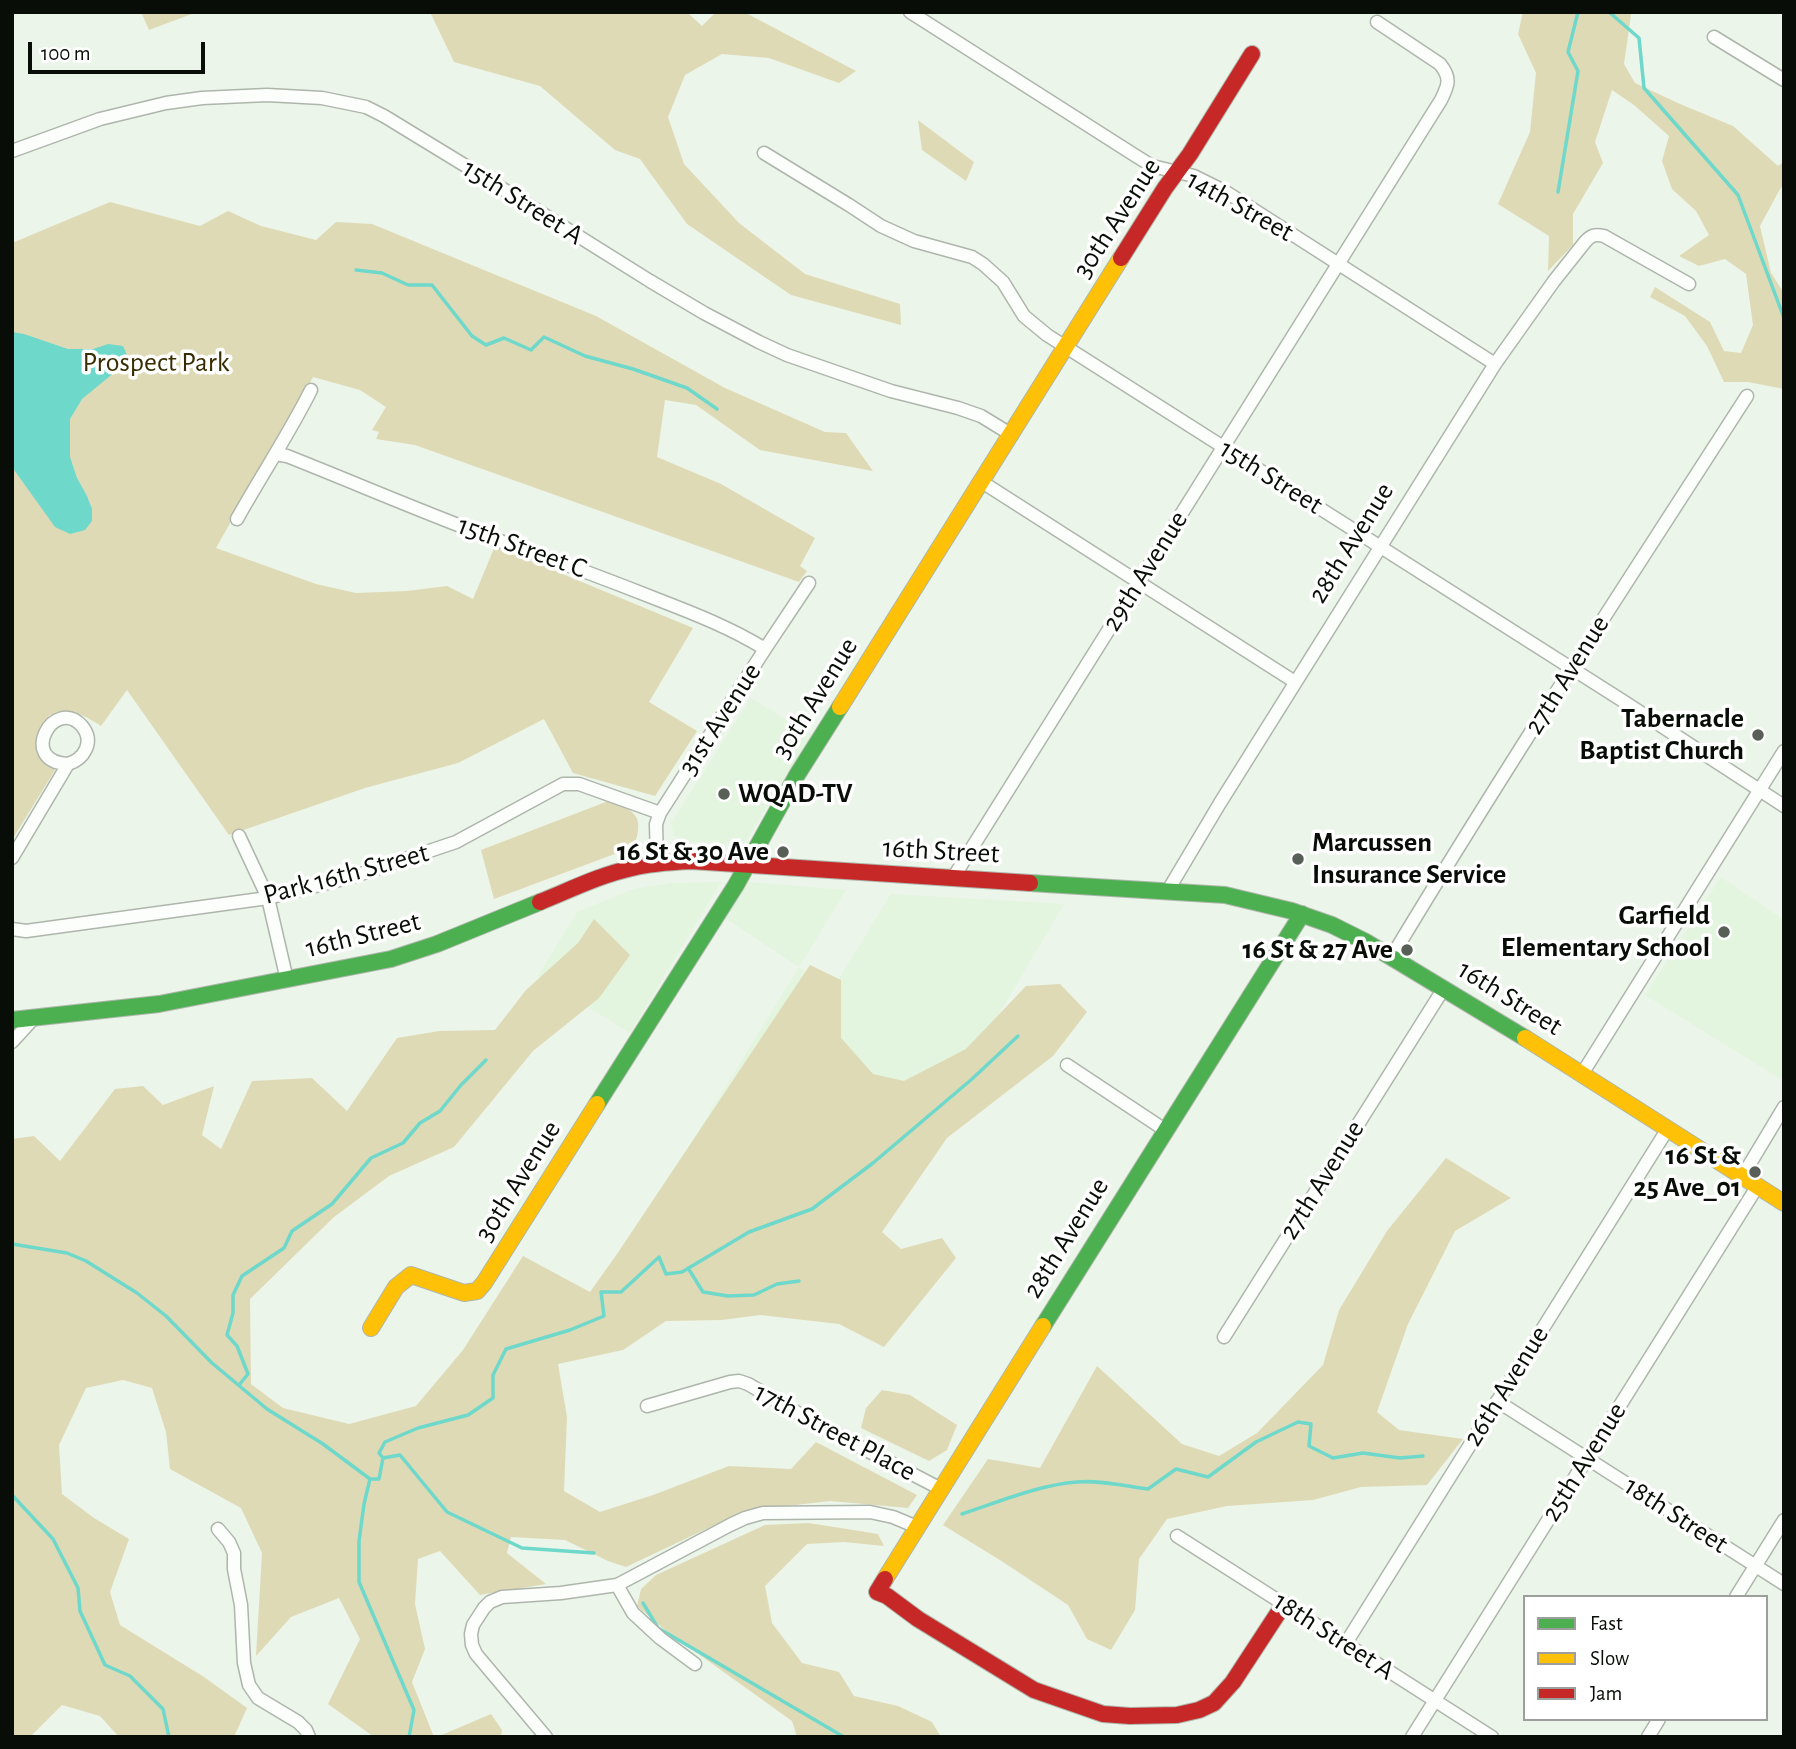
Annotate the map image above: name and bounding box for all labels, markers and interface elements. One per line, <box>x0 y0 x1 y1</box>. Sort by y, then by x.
scale bar <box>32 28 208 72</box>
text: 100 m <box>41 43 91 64</box>
street label: 15th Street A <box>456 152 590 252</box>
street label: 30th Avenue <box>1066 152 1168 284</box>
street label: 14th Street <box>1181 163 1299 249</box>
park label: Prospect Park <box>82 346 230 380</box>
street label: 15th Street <box>1213 432 1329 522</box>
street label: 28th Avenue <box>1301 477 1401 609</box>
street label: 29th Avenue <box>1095 505 1195 637</box>
street label: 15th Street C <box>453 508 591 586</box>
street label: 27th Avenue <box>1517 609 1617 741</box>
street label: 30th Avenue <box>765 631 865 765</box>
street label: 31st Avenue <box>671 657 769 781</box>
place label: Tabernacle Baptist Church <box>1579 702 1744 768</box>
marker: Tabernacle Baptist Church <box>1750 727 1766 743</box>
place label: WQAD-TV <box>738 777 853 811</box>
marker: WQAD-TV <box>716 786 732 802</box>
place label: Marcussen Insurance Service <box>1312 826 1506 892</box>
street label: 16th Street <box>882 831 1000 871</box>
place label: 16 St & 30 Ave <box>617 835 769 869</box>
street label: Park 16th Street <box>260 836 432 912</box>
marker: 16 St & 30 Ave <box>775 844 791 860</box>
marker: Marcussen Insurance Service <box>1290 851 1306 867</box>
place label: Garfield Elementary School <box>1501 899 1710 965</box>
street label: 16th Street <box>302 905 424 965</box>
marker: Garfield Elementary School <box>1716 924 1732 940</box>
place label: 16 St & 27 Ave <box>1242 933 1393 967</box>
marker: 16 St & 27 Ave <box>1399 942 1415 958</box>
street label: 16th Street <box>1452 953 1568 1043</box>
street label: 30th Avenue <box>468 1114 568 1248</box>
street label: 27th Avenue <box>1272 1114 1372 1246</box>
place label: 16 St & 25 Ave_01 <box>1634 1139 1741 1205</box>
marker: 16 St & 25 Ave_01 <box>1747 1164 1763 1180</box>
street label: 28th Avenue <box>1016 1172 1116 1304</box>
street label: 26th Avenue <box>1456 1320 1556 1452</box>
street label: 17th Street Place <box>749 1375 921 1489</box>
street label: 25th Avenue <box>1534 1396 1634 1528</box>
street label: 18th Street <box>1618 1469 1734 1561</box>
street label: 18th Street A <box>1267 1584 1401 1688</box>
legend <box>1523 1595 1768 1721</box>
text: Fast <box>1590 1613 1623 1634</box>
text: Slow <box>1590 1648 1629 1669</box>
text: Jam <box>1590 1683 1622 1704</box>

